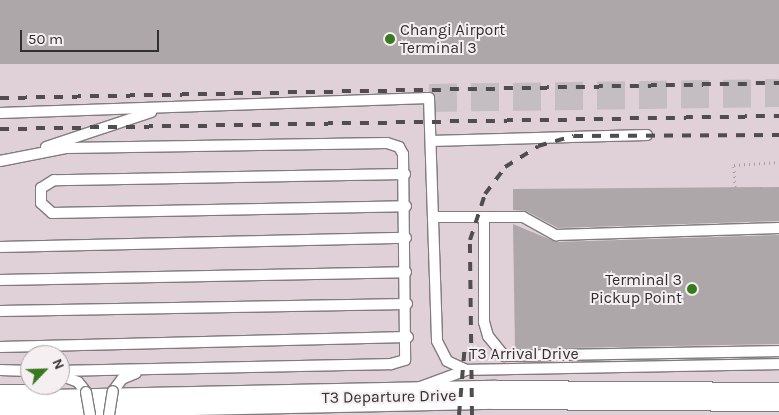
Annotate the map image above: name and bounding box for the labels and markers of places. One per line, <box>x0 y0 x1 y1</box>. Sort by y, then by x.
place label: Changi Airport Terminal 3 <box>400 20 505 58</box>
marker: Changi Airport Terminal 3 <box>384 33 396 45</box>
place label: Terminal 3 Pickup Point <box>590 270 682 308</box>
marker: Terminal 3 Pickup Point <box>686 283 698 295</box>

